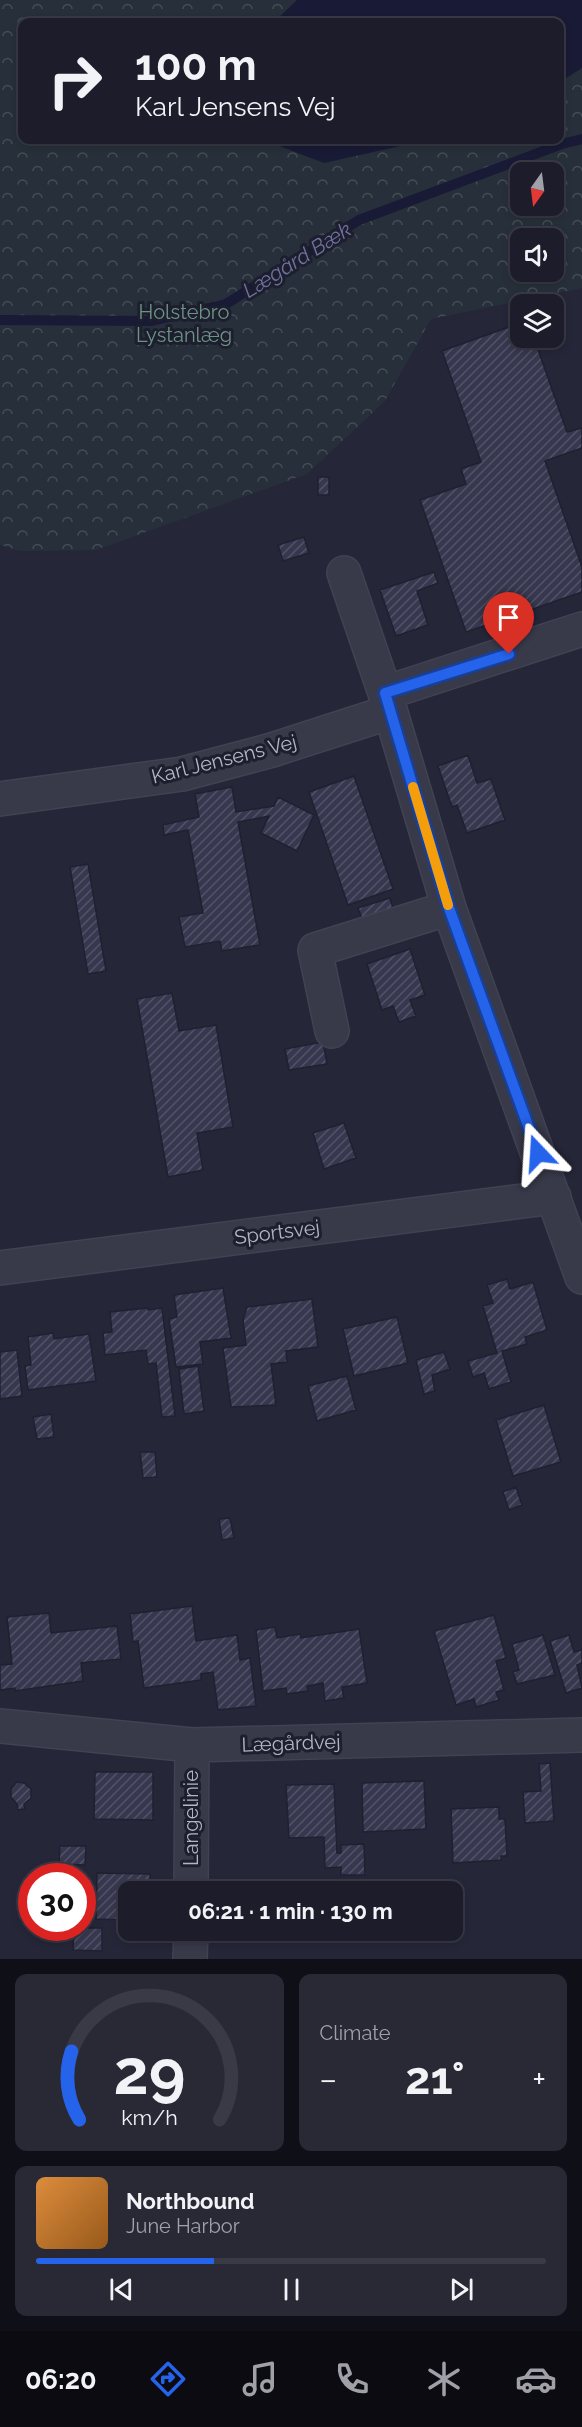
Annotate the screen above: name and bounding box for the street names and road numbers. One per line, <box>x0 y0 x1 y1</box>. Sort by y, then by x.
street label: Karl Jensens Vej <box>149 729 299 789</box>
street label: Sportsvej <box>233 1215 321 1249</box>
street label: Lægårdvej <box>241 1729 341 1757</box>
street label: Langelinie <box>179 1770 203 1866</box>

